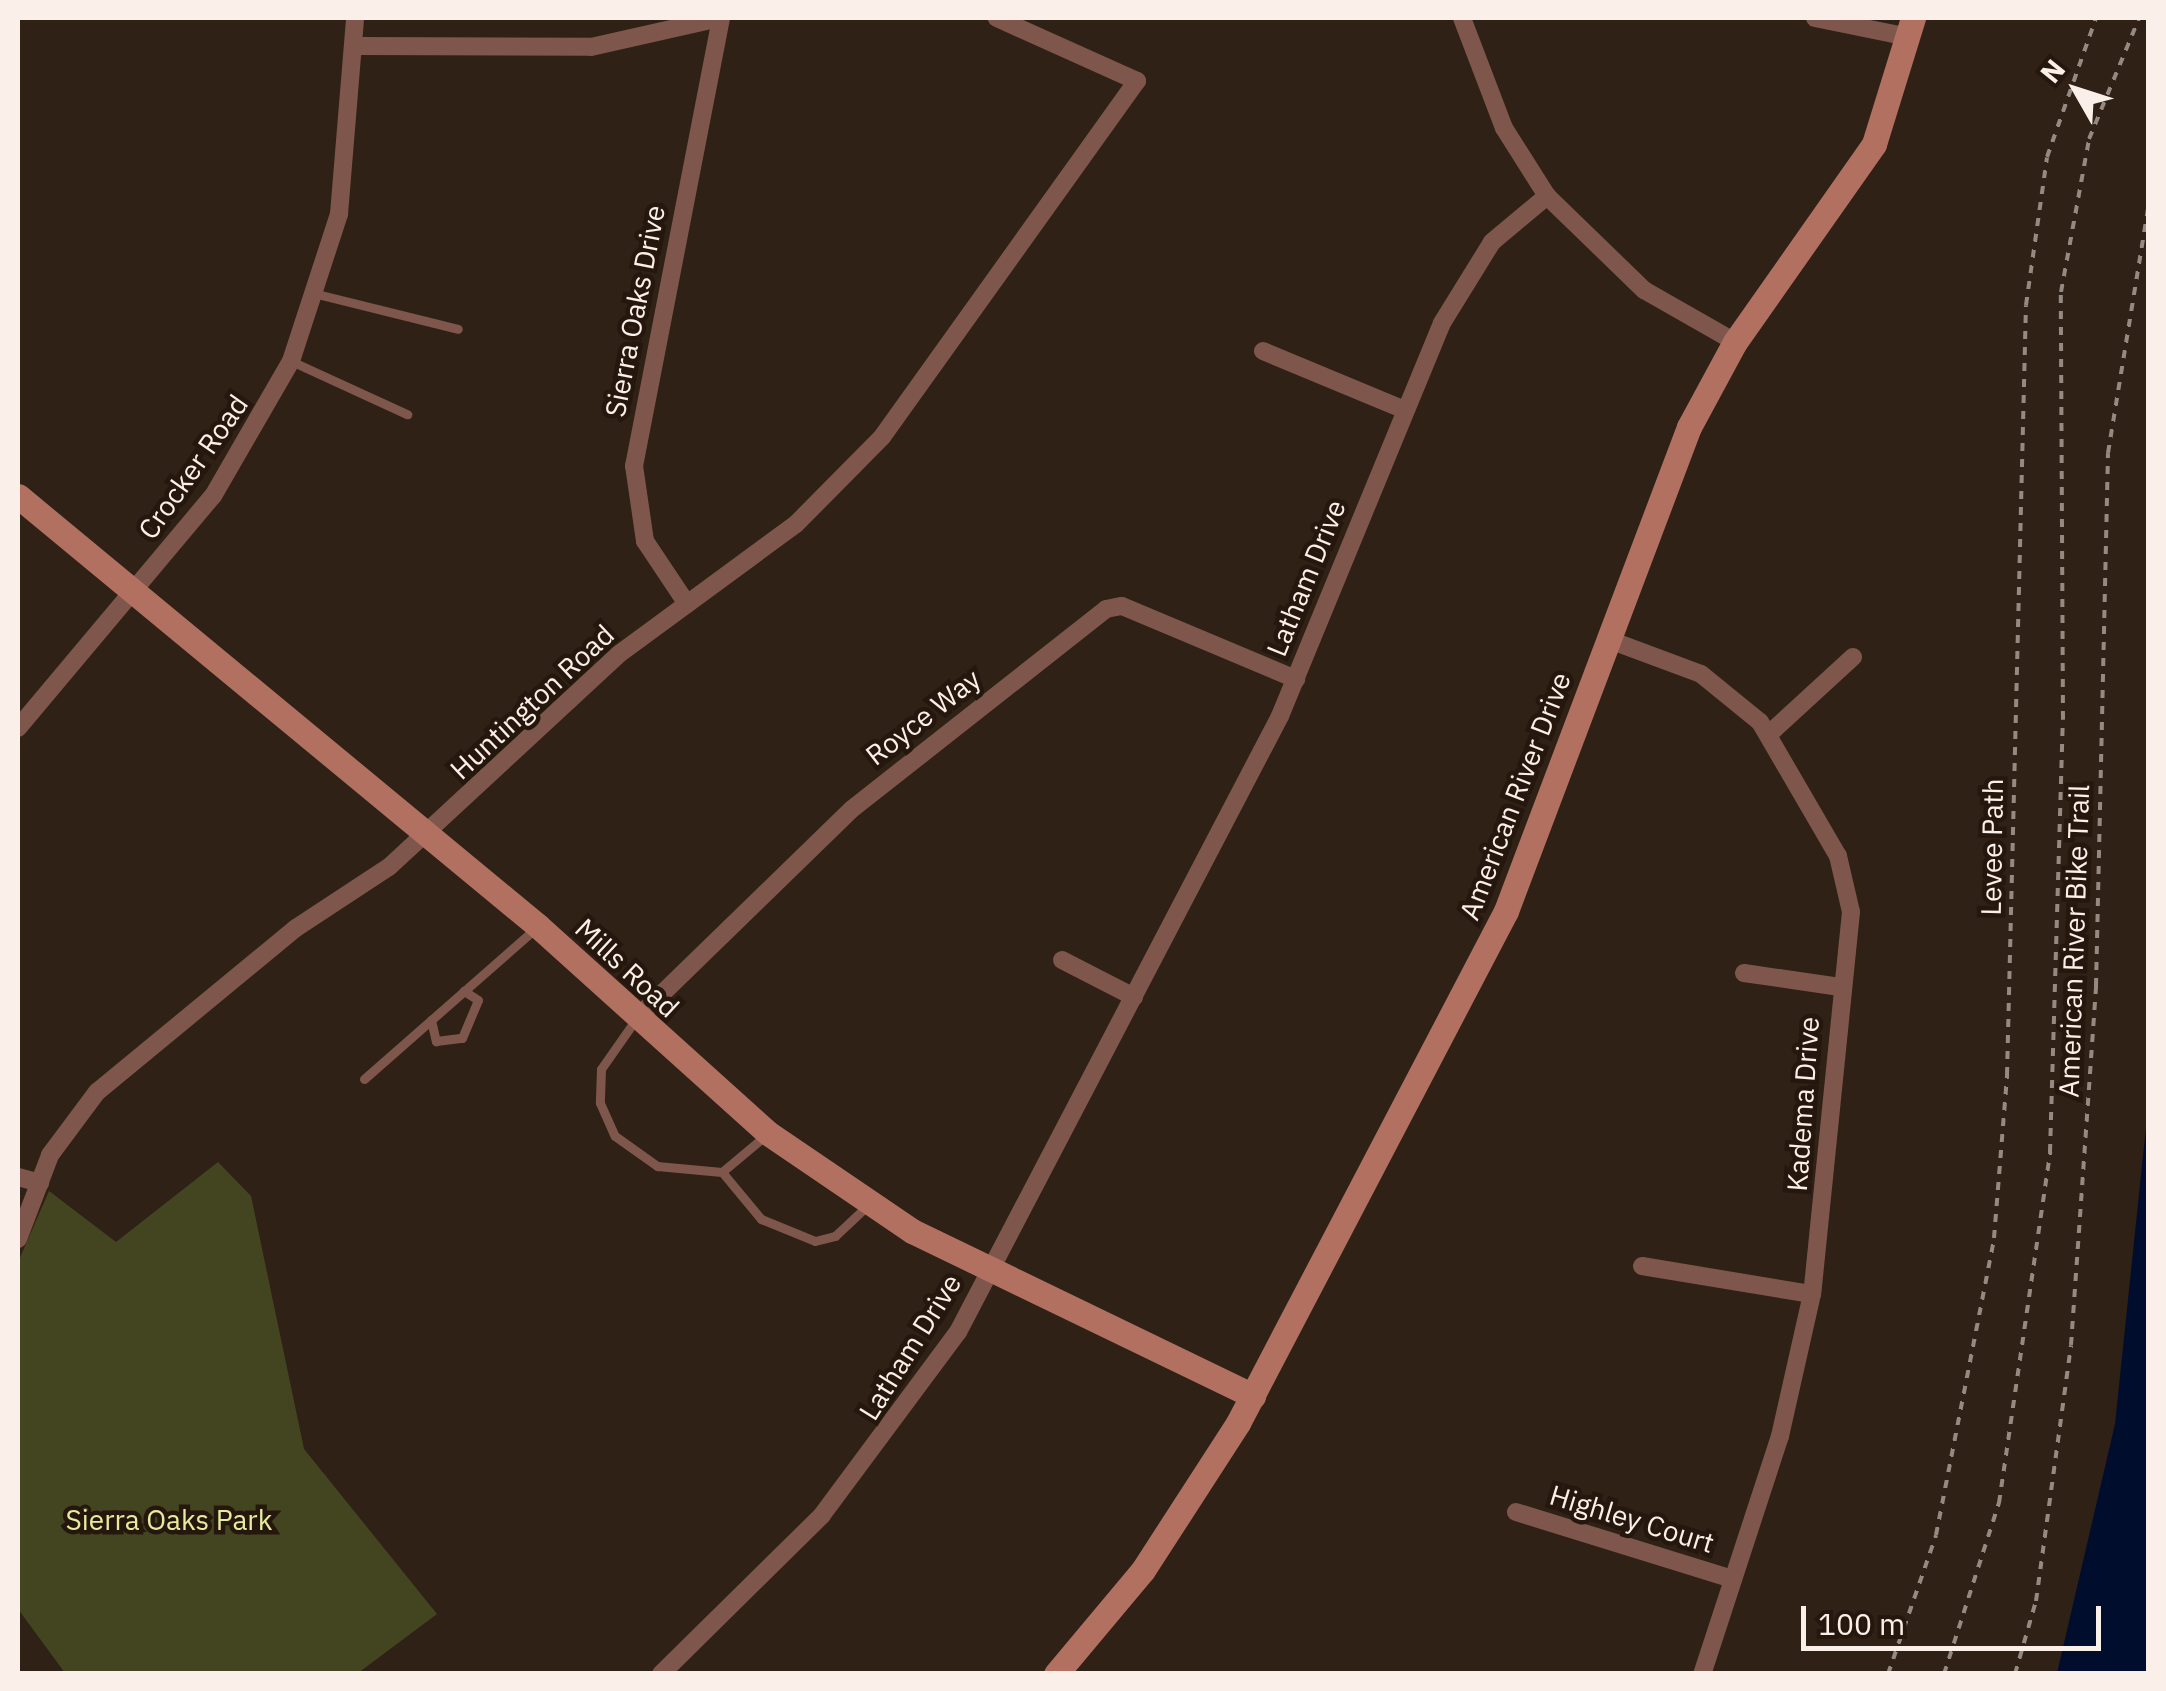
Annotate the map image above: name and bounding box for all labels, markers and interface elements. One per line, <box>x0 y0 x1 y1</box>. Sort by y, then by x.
north arrow <box>2026 40 2126 140</box>
text: N <box>2032 51 2073 90</box>
street label: Sierra Oaks Drive <box>598 202 672 420</box>
street label: Crocker Road <box>131 388 255 546</box>
street label: Latham Drive <box>1259 495 1353 661</box>
street label: Huntington Road <box>443 618 621 786</box>
street label: Royce Way <box>859 662 987 772</box>
street label: American River Drive <box>1452 668 1578 924</box>
street label: Levee Path <box>1974 778 2010 916</box>
street label: American River Bike Trail <box>2052 784 2096 1098</box>
street label: Mills Road <box>568 912 686 1024</box>
street label: Kadema Drive <box>1780 1016 1826 1192</box>
street label: Latham Drive <box>852 1268 968 1426</box>
street label: Highley Court <box>1546 1478 1718 1560</box>
park label: Sierra Oaks Park <box>66 1503 272 1537</box>
scale bar <box>1806 1586 2106 1648</box>
text: 100 m <box>1818 1604 1905 1643</box>

